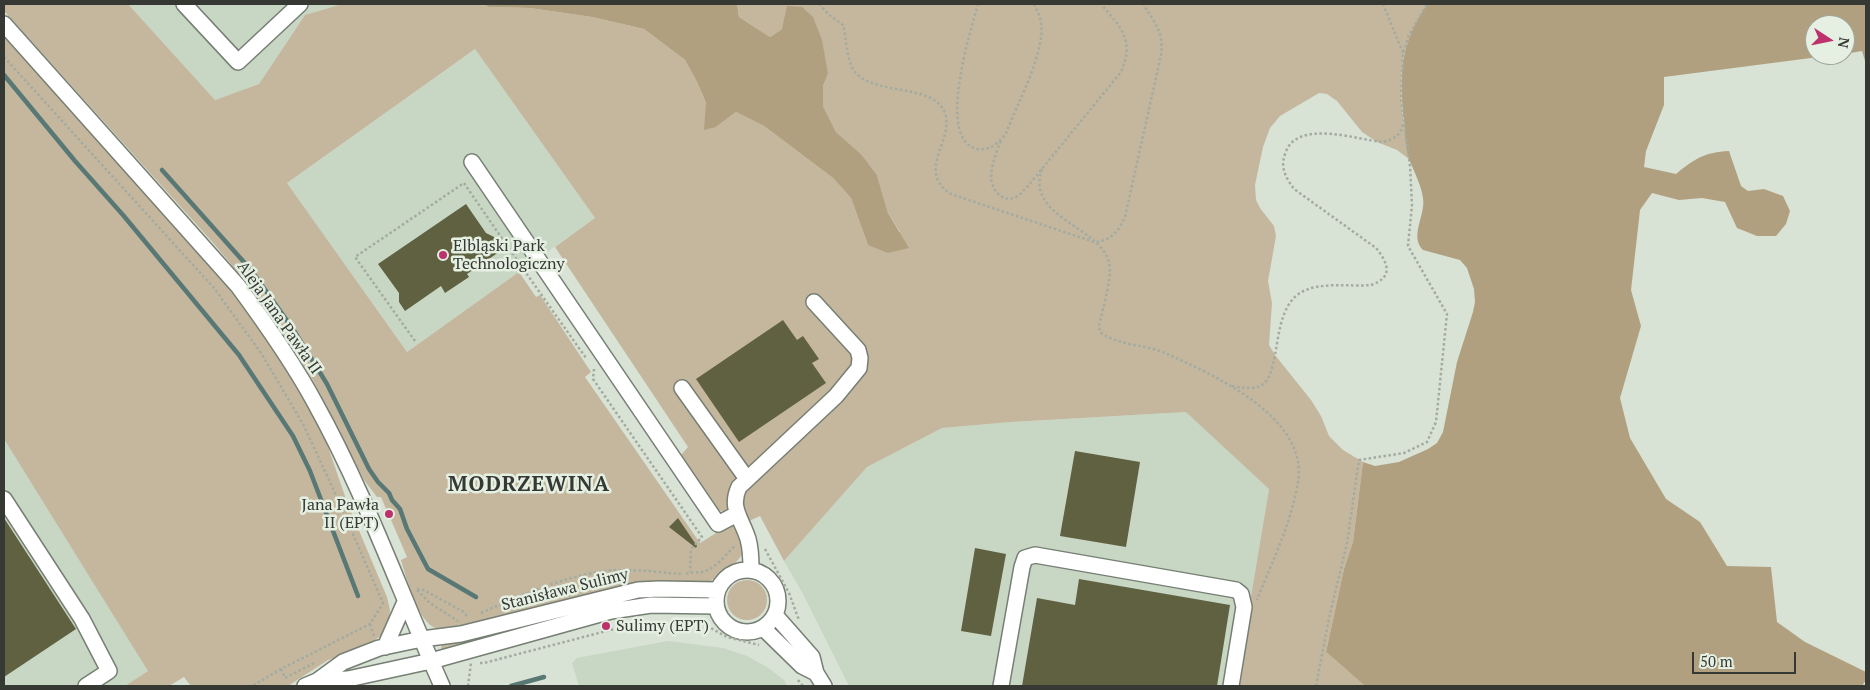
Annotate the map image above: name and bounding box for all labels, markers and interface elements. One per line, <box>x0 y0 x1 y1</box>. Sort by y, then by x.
north arrow <box>1805 15 1855 65</box>
text: N <box>1834 36 1855 50</box>
place label: Elbląski Park Technologiczny <box>453 236 565 274</box>
marker: Elbląski Park Technologiczny <box>437 249 449 261</box>
street label: Aleja Jana Pawła II <box>233 258 325 378</box>
district label: MODRZEWINA <box>447 472 611 498</box>
place label: Jana Pawła II (EPT) <box>301 495 379 533</box>
marker: Jana Pawła II (EPT) <box>383 508 395 520</box>
street label: Stanisława Sulimy <box>500 565 630 615</box>
place label: Sulimy (EPT) <box>616 616 709 636</box>
marker: Sulimy (EPT) <box>600 620 612 632</box>
scale bar <box>1695 642 1799 674</box>
text: 50 m <box>1700 651 1733 671</box>

